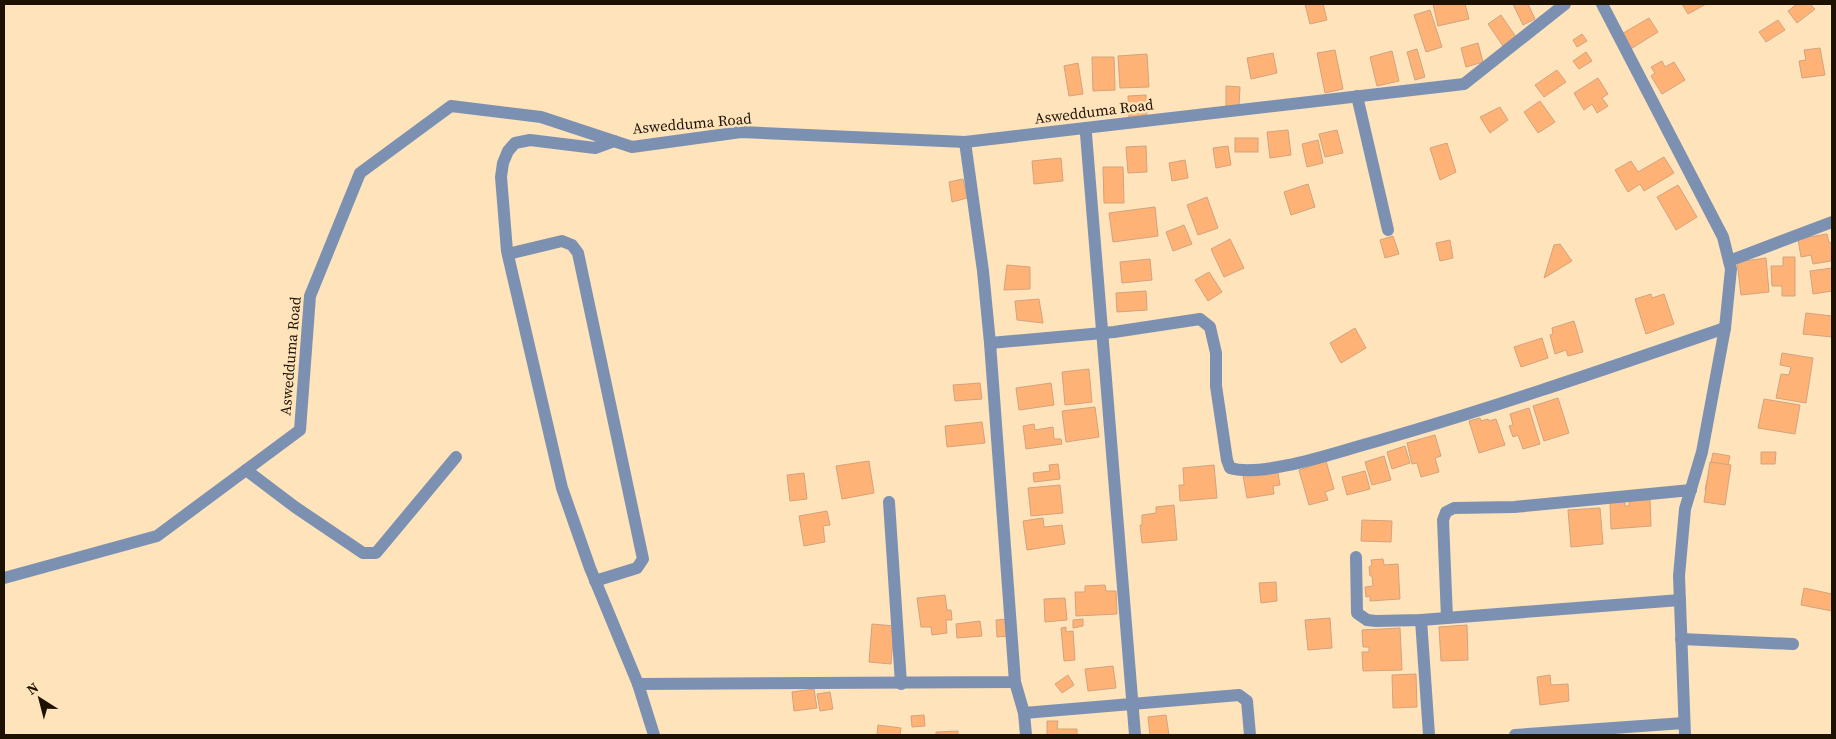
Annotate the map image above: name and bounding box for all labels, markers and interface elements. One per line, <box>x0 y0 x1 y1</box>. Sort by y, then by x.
street label: Aswedduma Road <box>1033 93 1155 129</box>
street label: Aswedduma Road <box>632 107 753 139</box>
street label: Aswedduma Road <box>274 295 306 416</box>
north arrow <box>15 674 65 724</box>
text: N <box>22 677 42 700</box>

